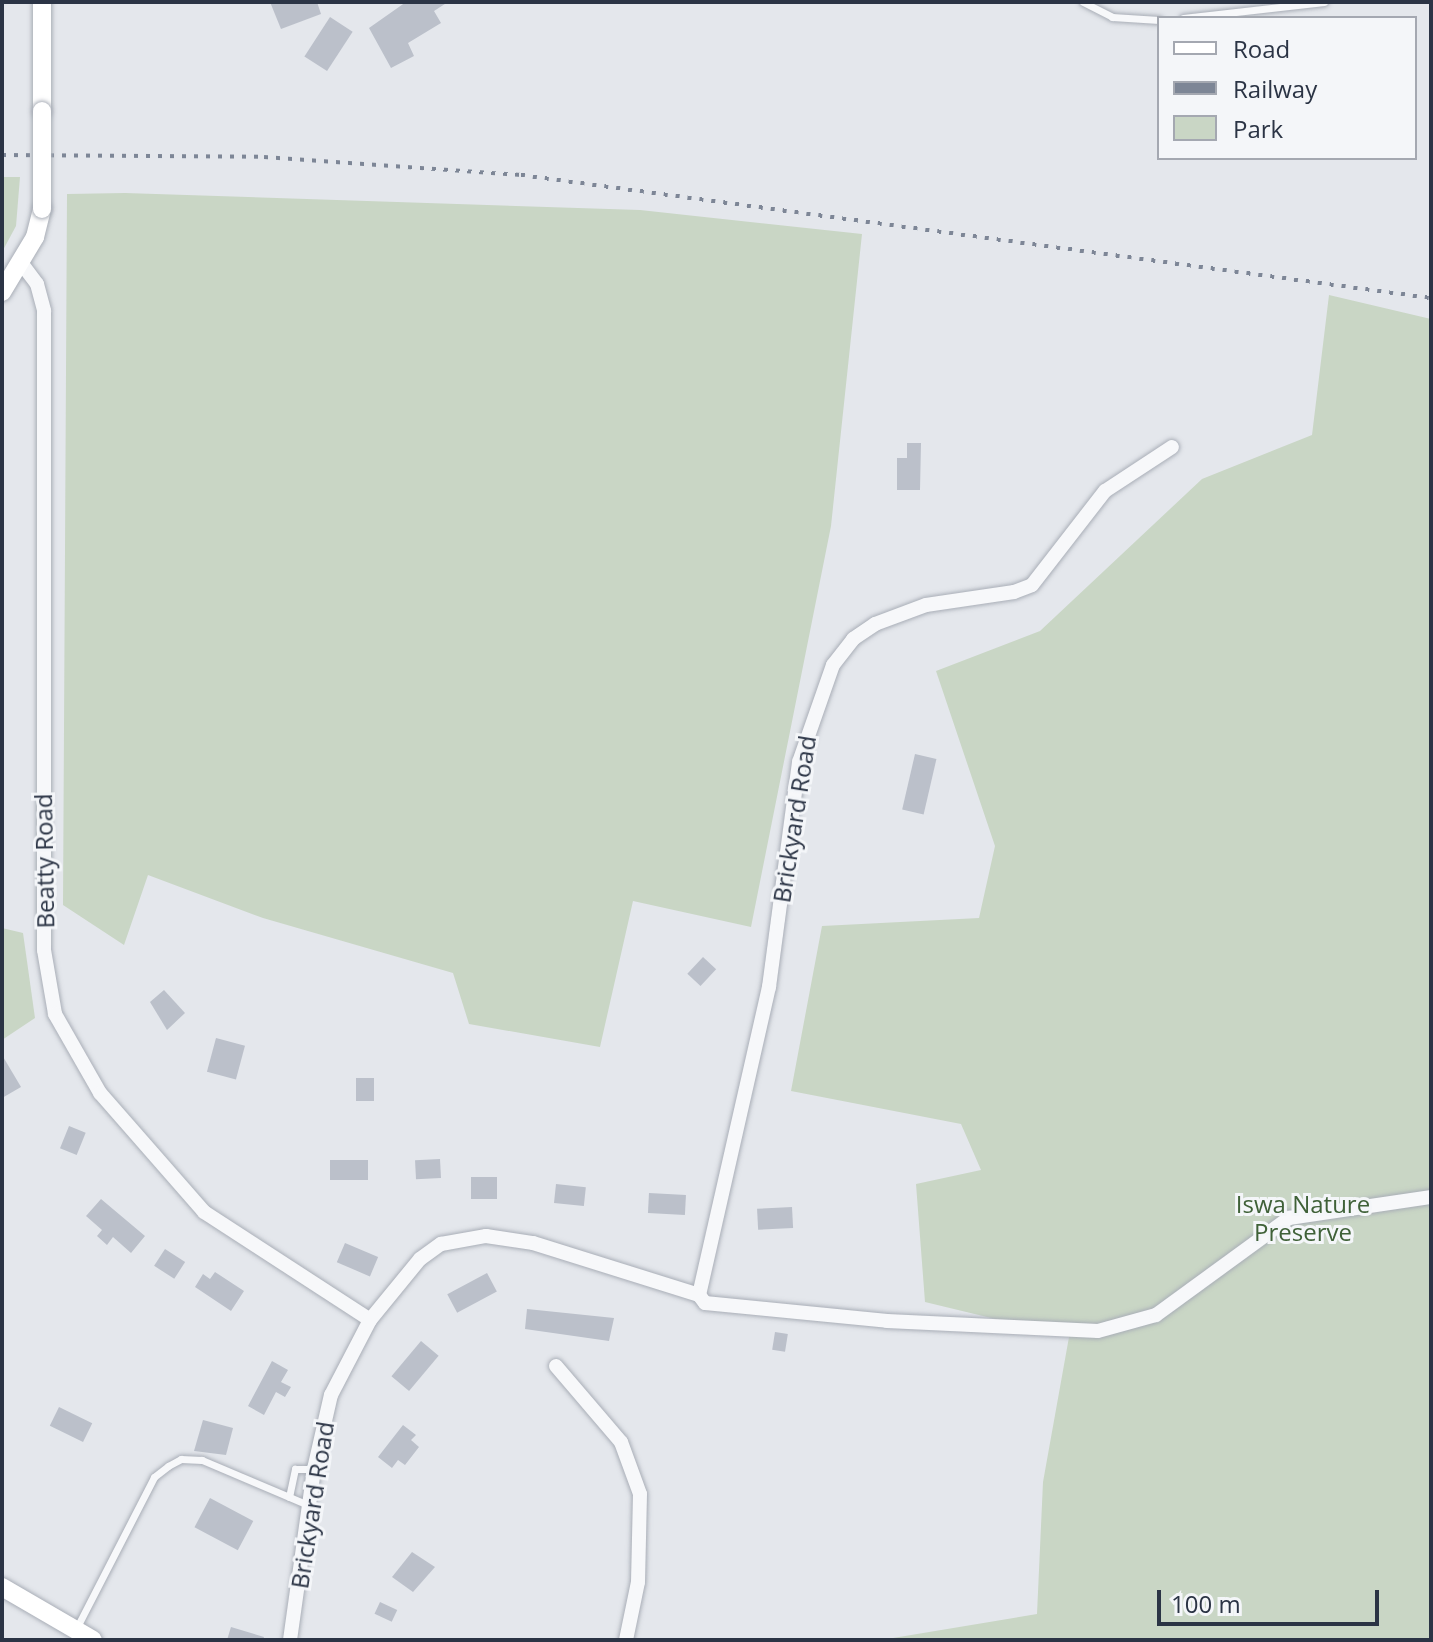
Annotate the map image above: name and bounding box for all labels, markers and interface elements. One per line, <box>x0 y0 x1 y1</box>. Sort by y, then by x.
legend <box>1157 16 1417 160</box>
text: Road <box>1233 32 1290 65</box>
text: Railway <box>1233 72 1317 105</box>
text: Park <box>1233 112 1283 145</box>
street label: Brickyard Road <box>767 733 821 905</box>
street label: Beatty Road <box>28 793 60 929</box>
park label: Iswa Nature Preserve <box>1236 1190 1370 1246</box>
street label: Brickyard Road <box>285 1419 339 1591</box>
scale bar <box>1161 1574 1383 1624</box>
text: 100 m <box>1171 1587 1241 1620</box>

